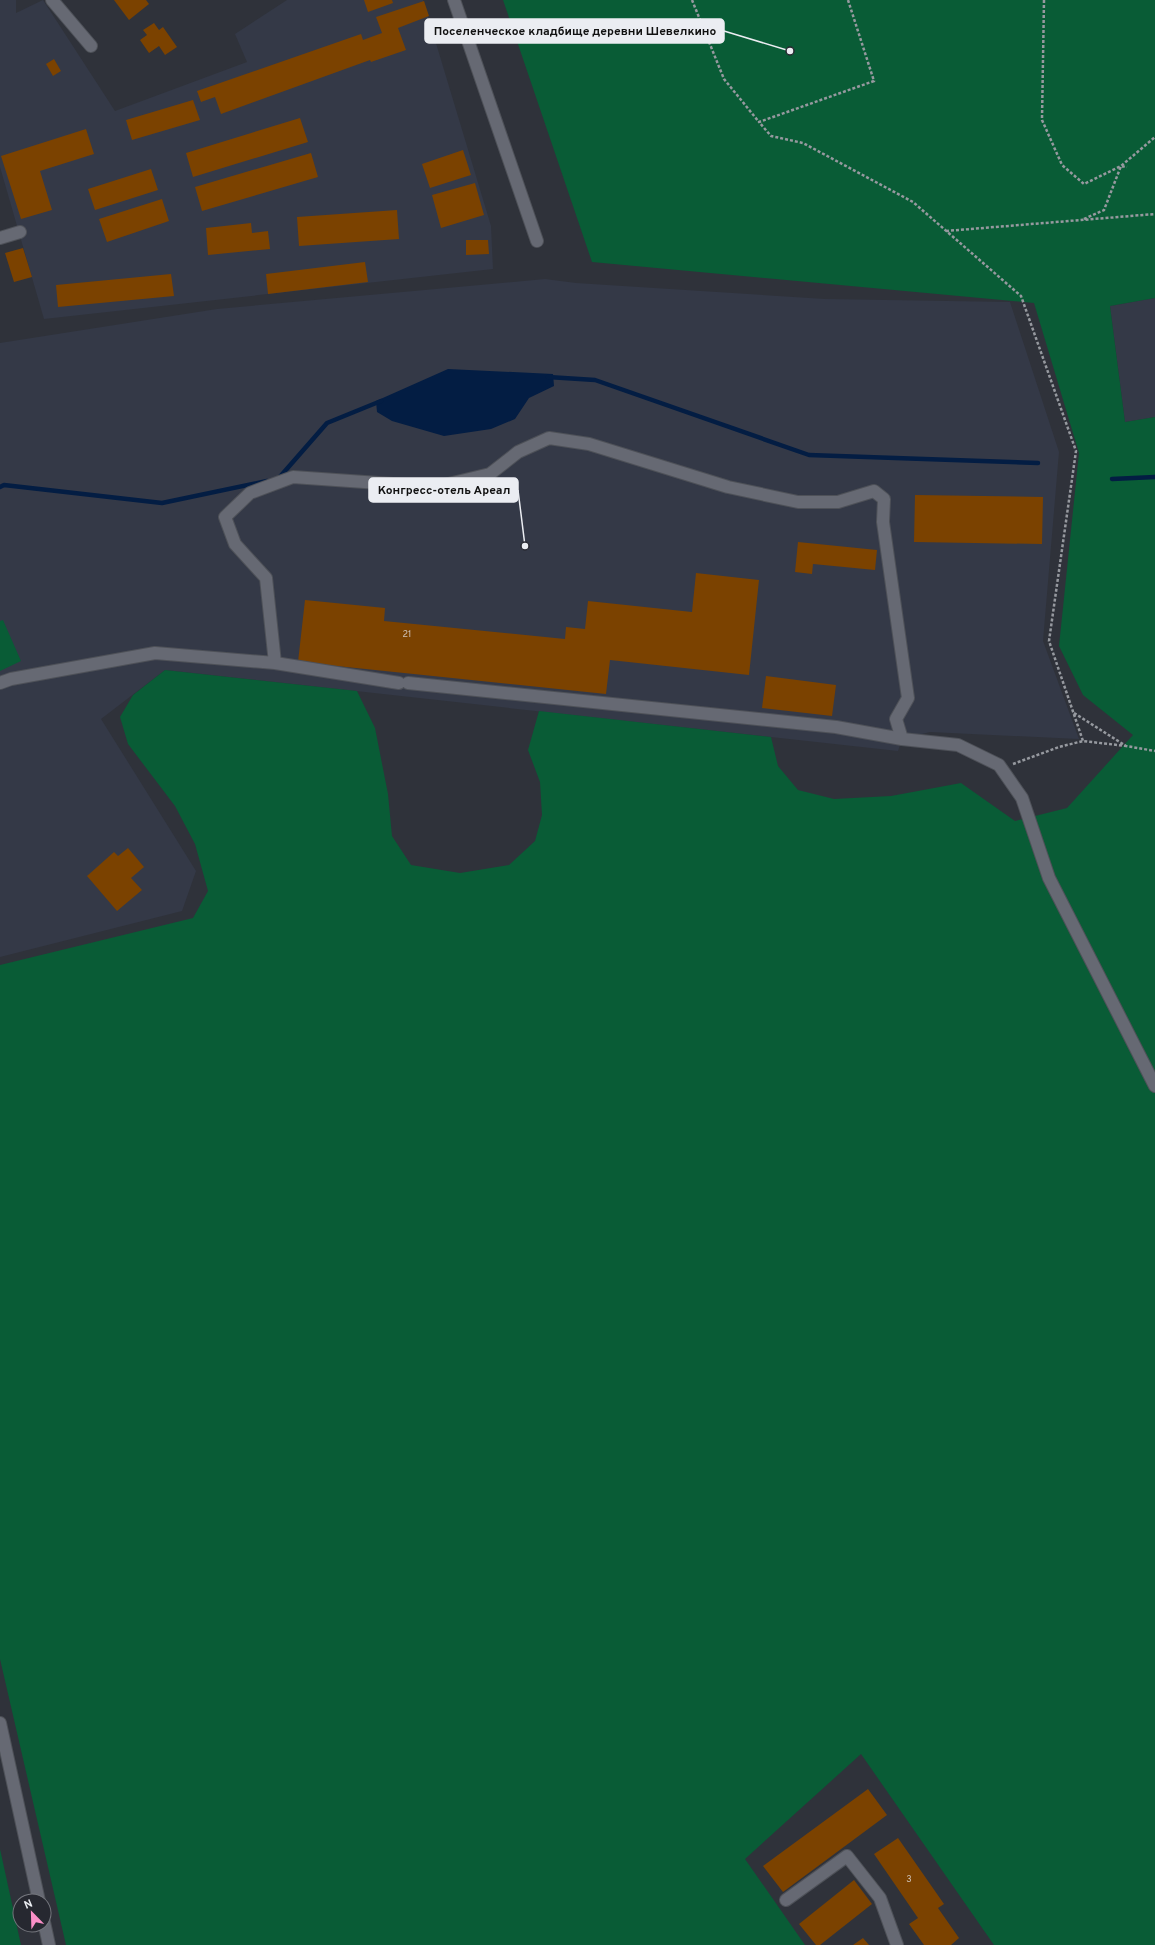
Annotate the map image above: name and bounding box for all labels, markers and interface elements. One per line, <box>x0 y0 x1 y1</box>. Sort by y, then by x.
callout: Поселенческое кладбище деревни Шевелкино <box>425 19 724 43</box>
text: Поселенческое кладбище деревни Шевелкино <box>434 24 717 40</box>
callout: Конгресс-отель Ареал <box>369 478 518 502</box>
text: Конгресс-отель Ареал <box>378 483 510 499</box>
house number: 21 <box>403 629 411 640</box>
house number: 3 <box>906 1874 912 1885</box>
north arrow <box>12 1893 52 1933</box>
text: N <box>22 1897 35 1913</box>

